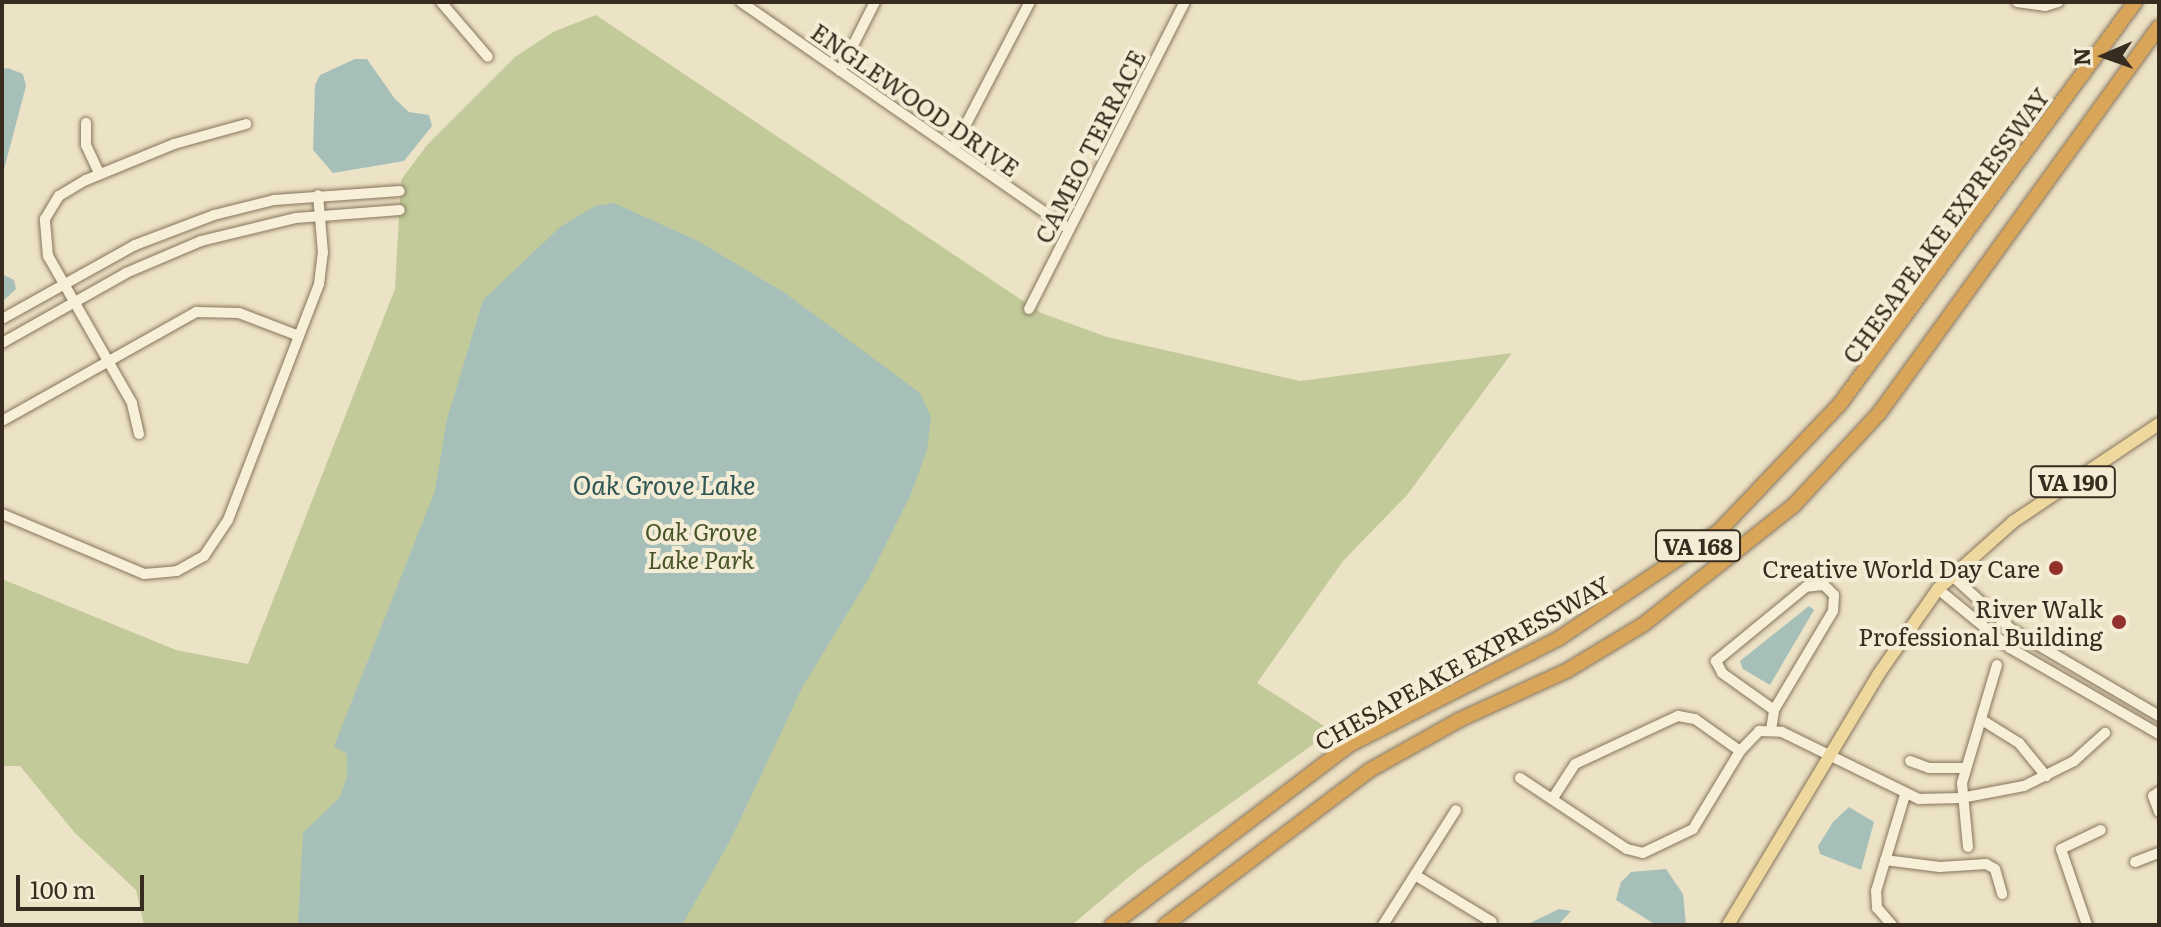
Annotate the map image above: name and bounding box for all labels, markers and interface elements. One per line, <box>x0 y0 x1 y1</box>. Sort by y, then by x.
street label: ENGLEWOOD DRIVE <box>806 16 1026 182</box>
north arrow <box>2065 16 2145 96</box>
street label: CAMEO TERRACE <box>1028 44 1150 248</box>
text: N <box>2064 47 2097 67</box>
street label: CHESAPEAKE EXPRESSWAY <box>1835 82 2055 368</box>
road number: VA 190 <box>2029 464 2117 500</box>
water label: Oak Grove Lake <box>573 468 755 500</box>
park label: Oak Grove Lake Park <box>645 517 757 573</box>
road number: VA 168 <box>1654 528 1742 564</box>
place label: Creative World Day Care <box>1762 554 2040 582</box>
marker: Creative World Day Care <box>2047 559 2065 577</box>
street label: CHESAPEAKE EXPRESSWAY <box>1309 569 1615 755</box>
place label: River Walk Professional Building <box>1858 594 2103 650</box>
marker: River Walk Professional Building <box>2110 613 2128 631</box>
scale bar <box>20 859 148 909</box>
text: 100 m <box>30 871 96 906</box>

